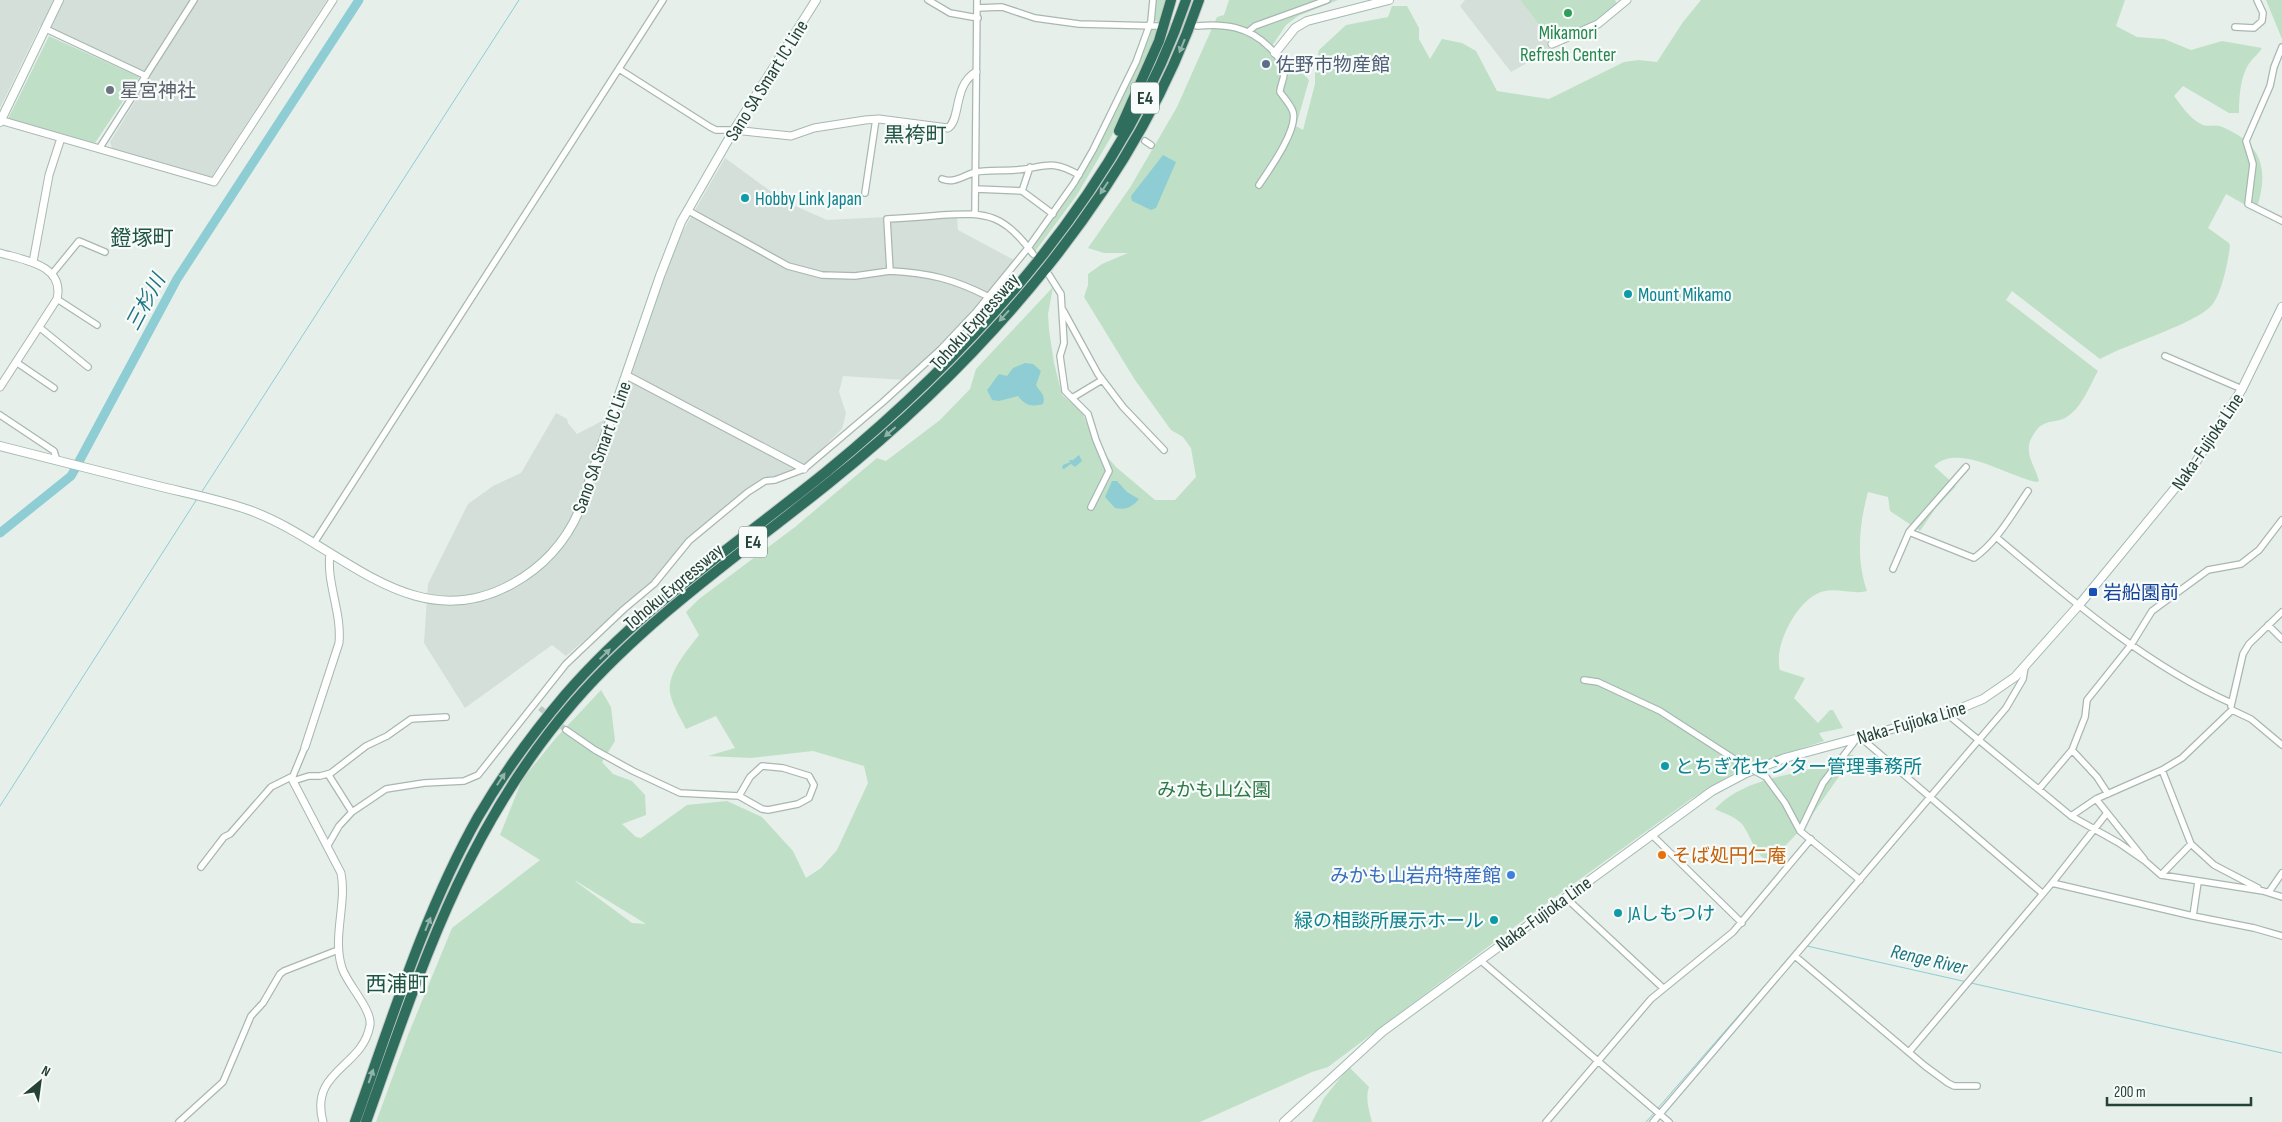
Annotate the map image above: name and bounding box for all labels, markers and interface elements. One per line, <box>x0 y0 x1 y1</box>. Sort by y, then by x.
marker: Mikamori Refresh Center <box>1562 7 1574 19</box>
street label: Sano SA Smart IC Line <box>721 16 814 146</box>
place label: Mikamori Refresh Center <box>1520 22 1617 67</box>
one-way arrow <box>1177 39 1185 53</box>
place label: 佐野市物産館 <box>1276 54 1390 77</box>
marker: 佐野市物産館 <box>1260 58 1272 70</box>
place label: 星宮神社 <box>120 80 196 103</box>
road number: E4 <box>1131 82 1159 114</box>
marker: 星宮神社 <box>104 84 116 96</box>
district label: 黒袴町 <box>884 123 947 148</box>
one-way arrow <box>1099 181 1108 195</box>
place label: Hobby Link Japan <box>755 188 862 211</box>
marker: Hobby Link Japan <box>739 192 751 204</box>
district label: 鐙塚町 <box>111 226 174 251</box>
street label: Tohoku Expressway <box>926 268 1025 375</box>
water label: 三杉川 <box>121 269 172 335</box>
place label: Mount Mikamo <box>1638 284 1732 307</box>
marker: Mount Mikamo <box>1622 288 1634 300</box>
one-way arrow <box>999 310 1010 323</box>
street label: Sano SA Smart IC Line <box>568 379 637 516</box>
street label: Naka-Fujioka Line <box>2167 389 2249 495</box>
one-way arrow <box>883 426 896 437</box>
road number: E4 <box>739 526 767 558</box>
street label: Tohoku Expressway <box>620 539 729 635</box>
place label: 岩船園前 <box>2103 582 2179 605</box>
marker: 岩船園前 <box>2087 586 2099 598</box>
one-way arrow <box>598 648 610 660</box>
street label: Naka-Fujioka Line <box>1854 697 1969 750</box>
place label: とちぎ花センター管理事務所 <box>1675 756 1922 779</box>
marker: とちぎ花センター管理事務所 <box>1659 760 1671 772</box>
one-way arrow <box>497 773 506 786</box>
park label: みかも山公園 <box>1157 779 1271 802</box>
place label: そば処円仁庵 <box>1672 845 1786 868</box>
marker: そば処円仁庵 <box>1656 849 1668 861</box>
place label: みかも山岩舟特産館 <box>1330 865 1501 888</box>
marker: みかも山岩舟特産館 <box>1505 869 1517 881</box>
street label: Naka-Fujioka Line <box>1492 872 1596 957</box>
place label: JAしもつけ <box>1627 903 1715 926</box>
marker: JAしもつけ <box>1612 907 1624 919</box>
place label: 緑の相談所展示ホール <box>1294 910 1484 933</box>
marker: 緑の相談所展示ホール <box>1488 914 1500 926</box>
one-way arrow <box>424 917 432 931</box>
water label: Renge River <box>1888 940 1971 981</box>
district label: 西浦町 <box>366 972 429 997</box>
north arrow <box>15 1057 65 1107</box>
text: N <box>39 1062 53 1080</box>
one-way arrow <box>367 1068 375 1083</box>
scale bar <box>2107 1074 2251 1106</box>
text: 200 m <box>2114 1083 2146 1102</box>

